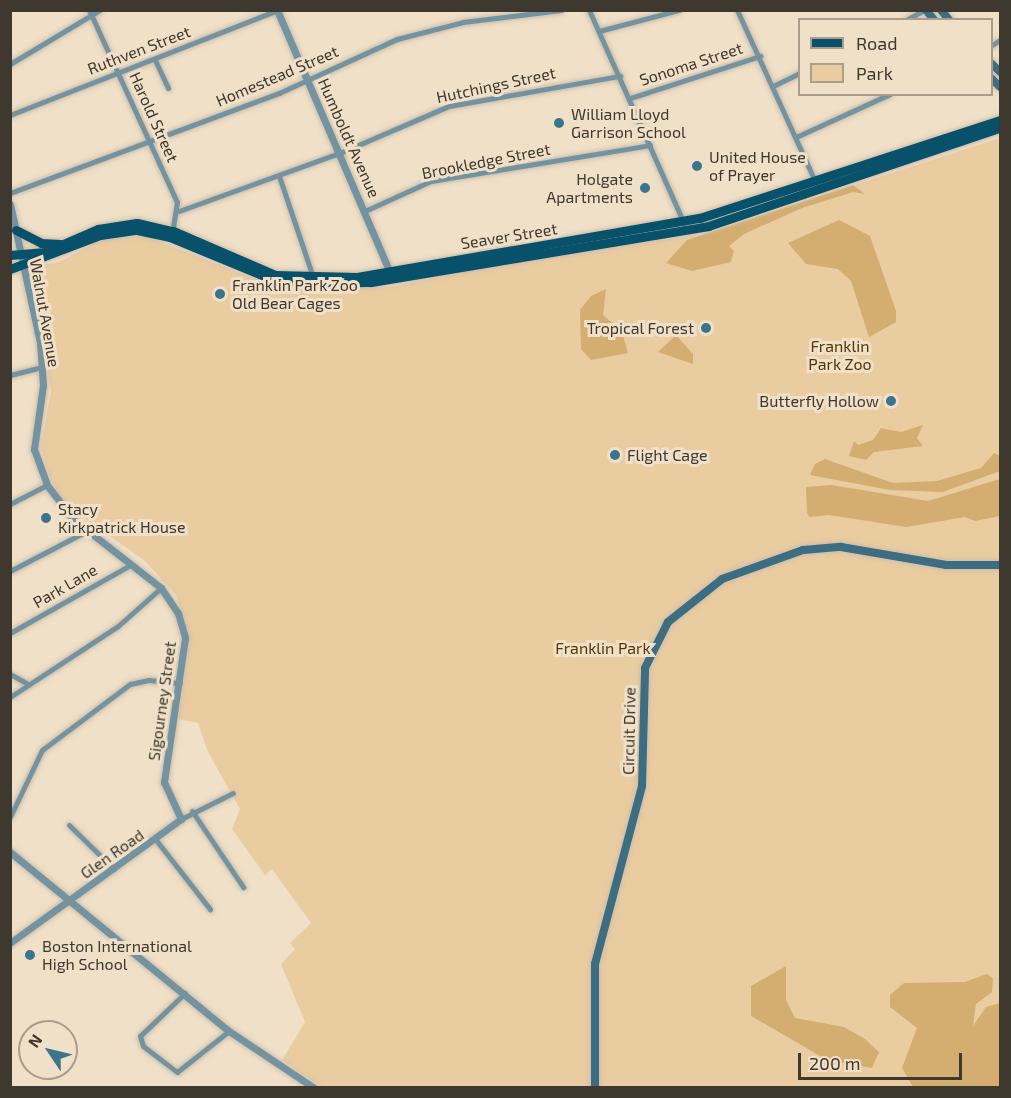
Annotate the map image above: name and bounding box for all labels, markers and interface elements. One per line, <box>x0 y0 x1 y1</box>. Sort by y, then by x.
legend <box>798 18 993 96</box>
street label: Ruthven Street <box>85 22 193 78</box>
text: Road <box>856 32 897 54</box>
street label: Sonoma Street <box>637 38 745 90</box>
street label: Homestead Street <box>213 42 341 110</box>
text: Park <box>856 62 893 84</box>
street label: Hutchings Street <box>435 63 557 107</box>
street label: Harold Street <box>126 69 182 165</box>
street label: Humboldt Avenue <box>314 75 384 201</box>
place label: William Lloyd Garrison School <box>571 104 686 142</box>
marker: William Lloyd Garrison School <box>552 116 566 130</box>
street label: Brookledge Street <box>420 139 552 183</box>
place label: United House of Prayer <box>709 147 806 185</box>
marker: United House of Prayer <box>690 159 704 173</box>
place label: Holgate Apartments <box>546 169 633 207</box>
marker: Holgate Apartments <box>638 181 652 195</box>
street label: Seaver Street <box>459 219 559 253</box>
street label: Walnut Avenue <box>26 257 64 369</box>
place label: Franklin Park Zoo Old Bear Cages <box>232 275 358 313</box>
marker: Franklin Park Zoo Old Bear Cages <box>213 287 227 301</box>
place label: Tropical Forest <box>586 318 694 338</box>
marker: Tropical Forest <box>699 321 713 335</box>
park label: Franklin Park Zoo <box>808 336 872 374</box>
place label: Butterfly Hollow <box>759 391 879 411</box>
marker: Butterfly Hollow <box>884 394 898 408</box>
place label: Flight Cage <box>627 445 708 465</box>
marker: Flight Cage <box>608 448 622 462</box>
place label: Stacy Kirkpatrick House <box>58 499 186 537</box>
marker: Stacy Kirkpatrick House <box>39 511 53 525</box>
street label: Park Lane <box>29 560 101 612</box>
park label: Franklin Park <box>555 638 651 658</box>
street label: Sigourney Street <box>144 640 180 762</box>
street label: Circuit Drive <box>619 687 639 775</box>
street label: Glen Road <box>77 825 147 883</box>
place label: Boston International High School <box>42 936 192 974</box>
marker: Boston International High School <box>23 948 37 962</box>
north arrow <box>18 1020 78 1080</box>
text: N <box>23 1030 46 1051</box>
scale bar <box>801 1041 964 1079</box>
text: 200 m <box>809 1052 861 1074</box>

